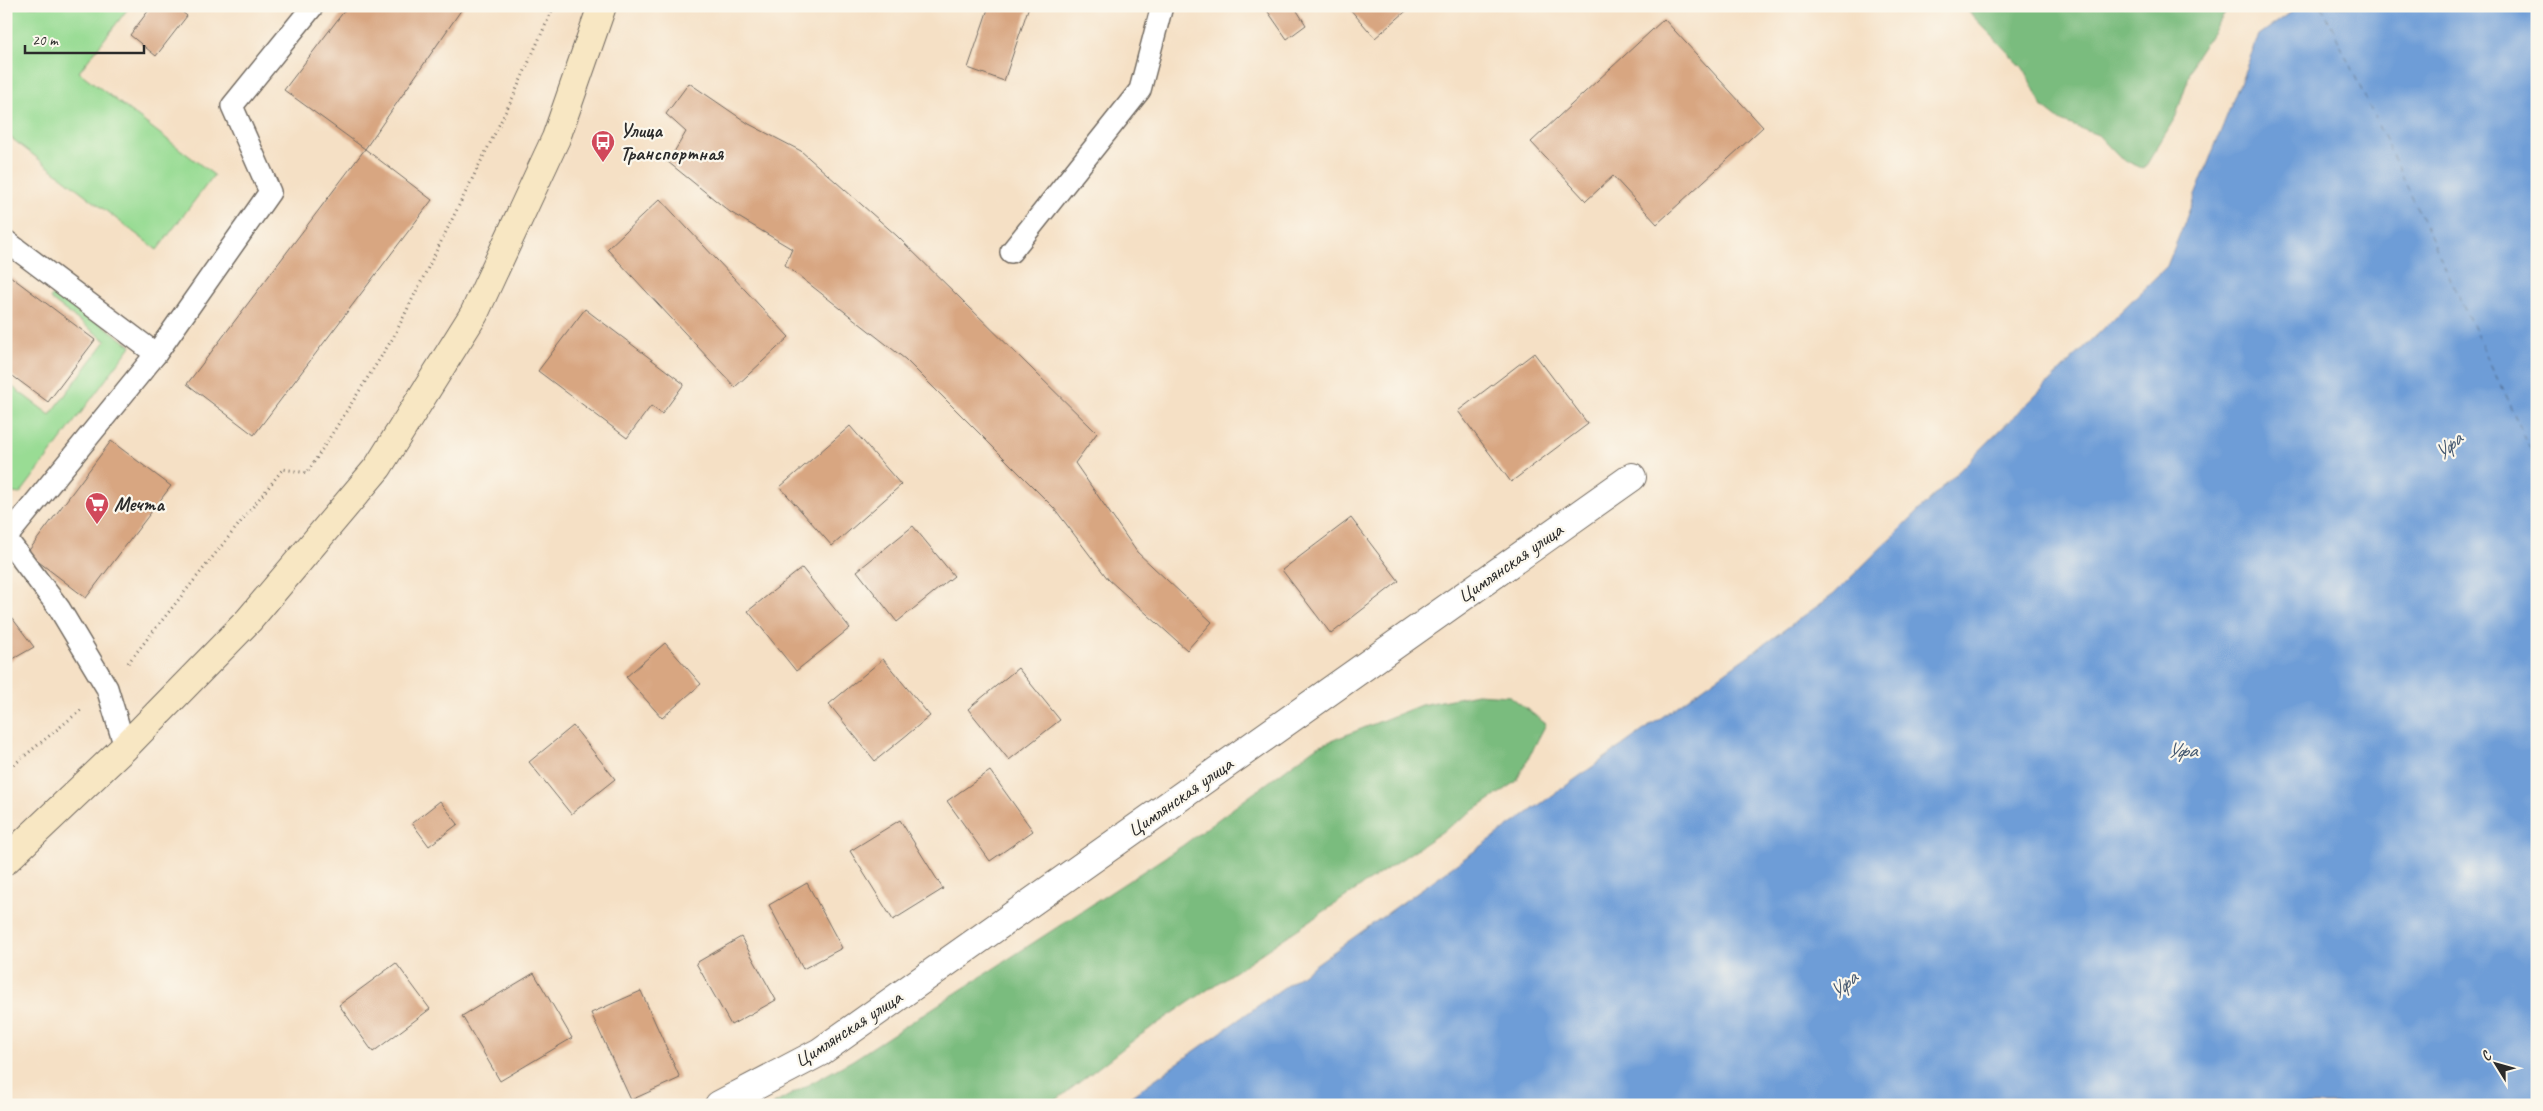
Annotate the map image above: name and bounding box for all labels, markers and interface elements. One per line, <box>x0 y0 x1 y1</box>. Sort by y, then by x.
scale bar <box>25 22 144 54</box>
text: 20 m <box>32 31 59 50</box>
place label: Улица Транспортная <box>620 118 725 166</box>
bus stop icon: Улица Транспортная <box>590 129 616 163</box>
water label: Уфа <box>2428 425 2469 466</box>
supermarket icon: Мечта <box>84 491 110 525</box>
place label: Мечта <box>114 492 165 517</box>
street label: Цимлянская улица <box>1452 517 1569 609</box>
water label: Уфа <box>2167 737 2199 763</box>
street label: Цимлянская улица <box>1122 751 1239 843</box>
water label: Уфа <box>1823 964 1864 1005</box>
street label: Цимлянская улица <box>789 984 908 1073</box>
north arrow <box>2470 1038 2520 1088</box>
text: С <box>2477 1047 2496 1064</box>

